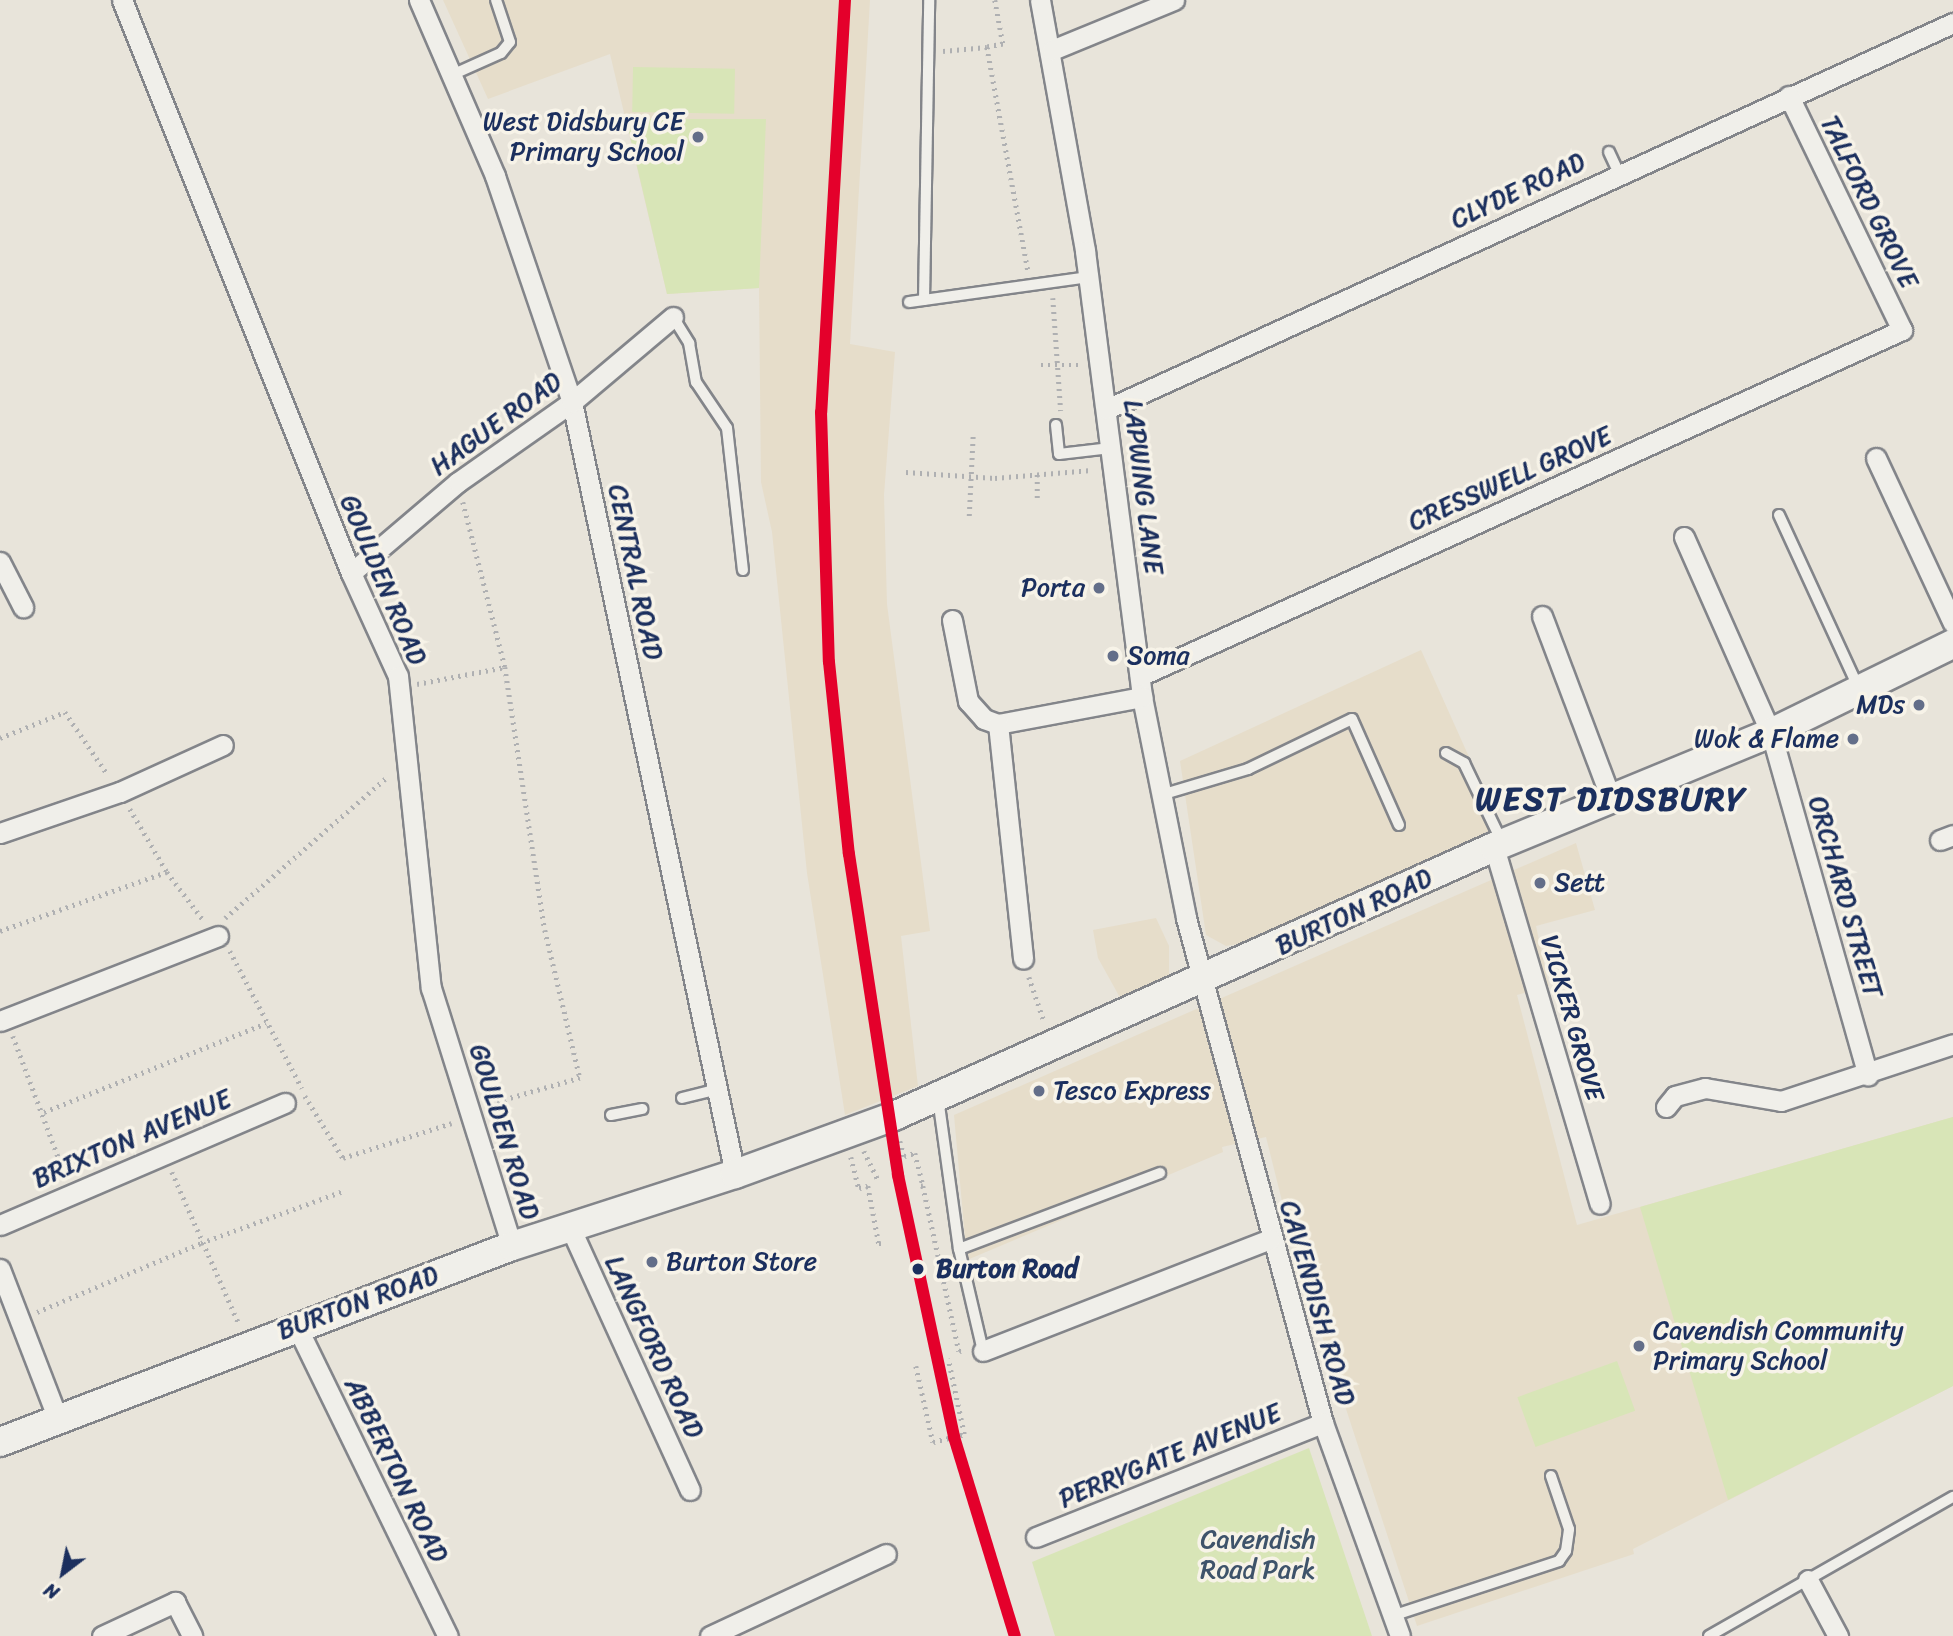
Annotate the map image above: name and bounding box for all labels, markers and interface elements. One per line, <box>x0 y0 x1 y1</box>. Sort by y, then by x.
place label: West Didsbury CE Primary School <box>483 106 684 168</box>
street label: TALFORD GROVE <box>1814 111 1924 293</box>
marker: West Didsbury CE Primary School <box>690 129 706 145</box>
street label: CLYDE ROAD <box>1446 146 1590 236</box>
street label: HAGUE ROAD <box>424 366 568 482</box>
street label: LAPWING LANE <box>1117 398 1169 576</box>
street label: CRESSWELL GROVE <box>1403 420 1617 538</box>
street label: CENTRAL ROAD <box>601 482 669 662</box>
street label: GOULDEN ROAD <box>333 490 433 670</box>
place label: Porta <box>1021 572 1085 604</box>
marker: Porta <box>1091 580 1107 596</box>
place label: Soma <box>1127 640 1190 672</box>
marker: Soma <box>1105 648 1121 664</box>
place label: MDs <box>1856 689 1905 721</box>
marker: MDs <box>1911 697 1927 713</box>
place label: Wok & Flame <box>1694 723 1839 755</box>
marker: Wok & Flame <box>1845 731 1861 747</box>
district label: WEST DIDSBURY <box>1479 780 1743 820</box>
street label: ORCHARD STREET <box>1801 791 1889 1003</box>
street label: BURTON ROAD <box>1271 862 1437 962</box>
place label: Sett <box>1554 867 1605 899</box>
marker: Sett <box>1532 875 1548 891</box>
street label: VICKER GROVE <box>1533 930 1611 1106</box>
street label: GOULDEN ROAD <box>462 1040 546 1224</box>
place label: Tesco Express <box>1053 1075 1213 1107</box>
street label: BRIXTON AVENUE <box>28 1083 236 1195</box>
marker: Tesco Express <box>1031 1083 1047 1099</box>
street label: CAVENDISH ROAD <box>1273 1197 1361 1409</box>
place label: Burton Store <box>666 1246 817 1278</box>
street label: LANGFORD ROAD <box>598 1251 710 1443</box>
place label: Burton Road <box>936 1253 1078 1285</box>
marker: Burton Store <box>644 1254 660 1270</box>
marker: Burton Road <box>906 1257 930 1281</box>
street label: BURTON ROAD <box>273 1259 443 1347</box>
place label: Cavendish Community Primary School <box>1653 1315 1904 1376</box>
marker: Cavendish Community Primary School <box>1631 1338 1647 1354</box>
street label: ABBERTON ROAD <box>338 1373 454 1567</box>
street label: PERRYGATE AVENUE <box>1054 1397 1286 1515</box>
park label: Cavendish Road Park <box>1200 1524 1316 1586</box>
north arrow <box>28 1538 98 1608</box>
text: N <box>37 1574 66 1609</box>

